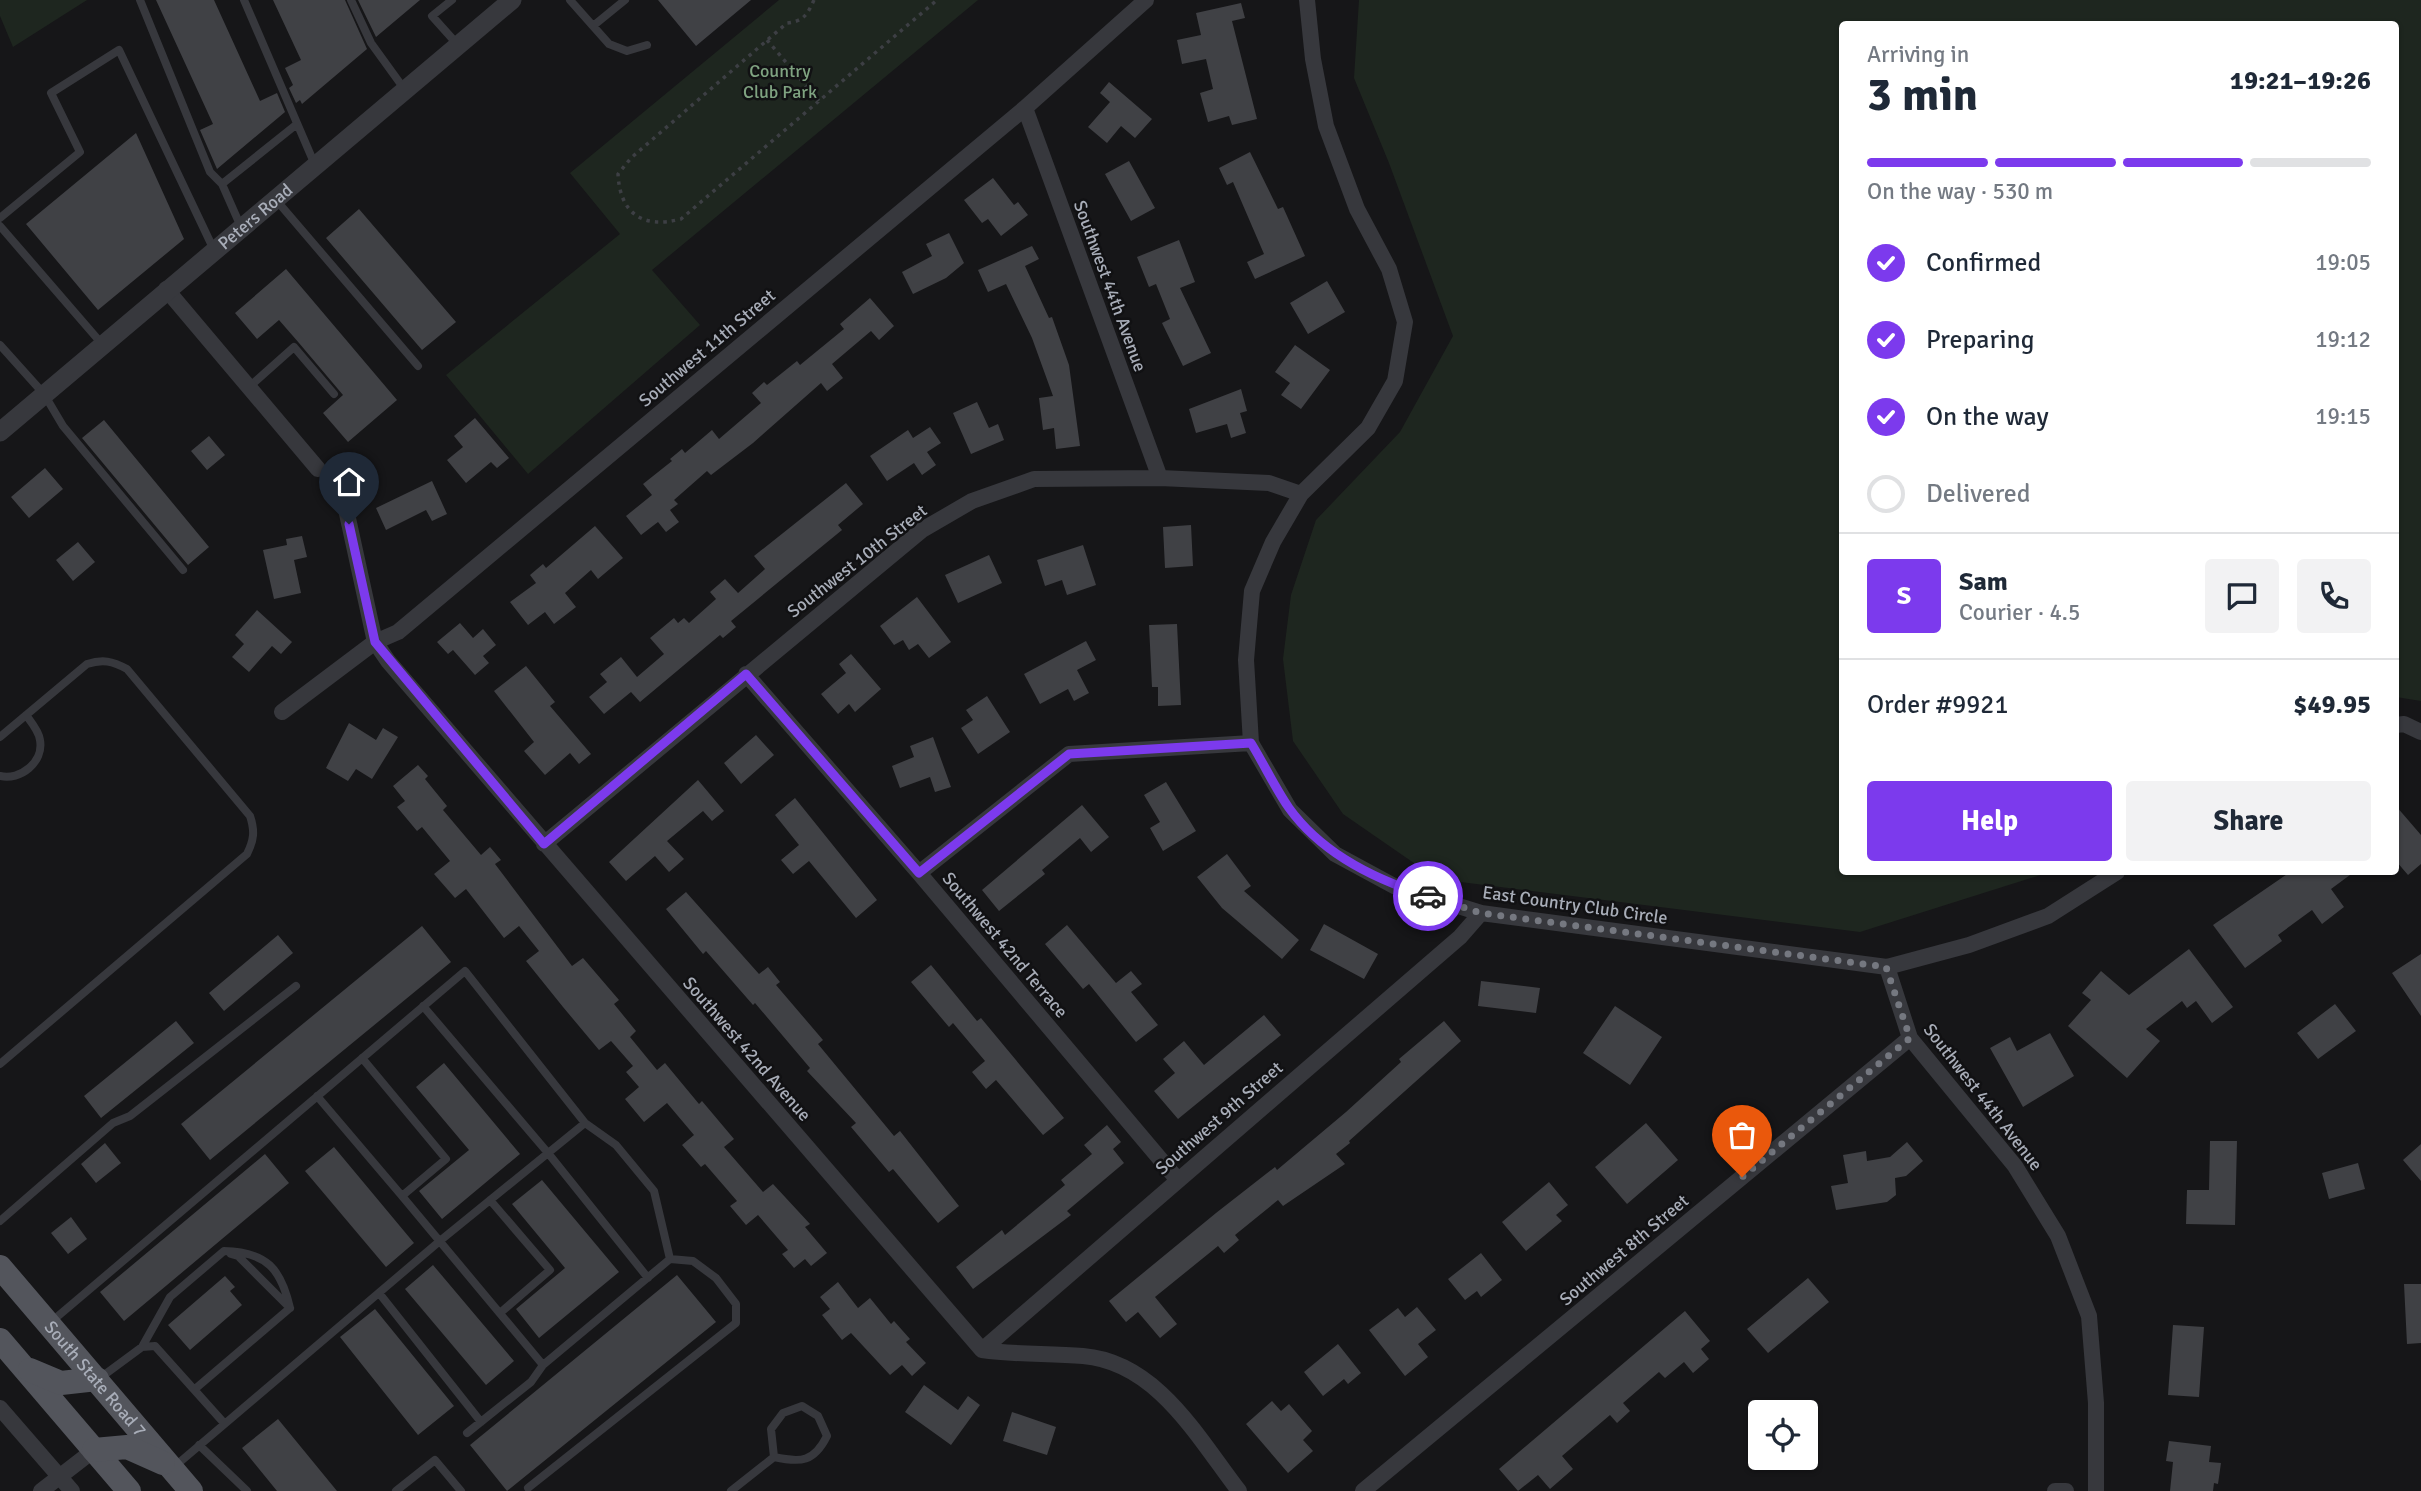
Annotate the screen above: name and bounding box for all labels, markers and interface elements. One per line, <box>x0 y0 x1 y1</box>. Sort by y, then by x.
text: Arriving in <box>1867 40 1969 69</box>
park label: Country Club Park <box>743 60 817 103</box>
text: 19:21–19:26 <box>2230 65 2371 97</box>
text: 3 min <box>1867 67 1978 123</box>
text: On the way · 530 m <box>1867 177 2053 206</box>
street label: Peters Road <box>213 179 297 254</box>
street label: Southwest 44th Avenue <box>1069 197 1151 375</box>
icon: check <box>1867 244 1905 282</box>
text: Confirmed <box>1926 247 2041 279</box>
text: 19:05 <box>2315 248 2371 277</box>
street label: Southwest 11th Street <box>634 285 780 411</box>
icon: check <box>1867 321 1905 359</box>
text: Preparing <box>1926 324 2034 356</box>
text: 19:12 <box>2315 325 2371 354</box>
icon: check <box>1867 398 1905 436</box>
text: On the way <box>1926 401 2049 433</box>
text: 19:15 <box>2315 402 2371 431</box>
pin <box>319 452 379 524</box>
icon: home <box>330 463 368 501</box>
text: Delivered <box>1926 478 2031 510</box>
street label: Southwest 10th Street <box>783 500 931 622</box>
button: chat <box>2205 559 2279 633</box>
button: phone <box>2297 559 2371 633</box>
text: Sam <box>1959 566 2008 598</box>
text: S <box>1897 580 1911 612</box>
text: Courier · 4.5 <box>1959 598 2080 627</box>
text: Order #9921 <box>1867 689 2008 721</box>
text: $49.95 <box>2293 689 2371 721</box>
button: Help <box>1867 781 2112 861</box>
button: Share <box>2126 781 2371 861</box>
courier <box>1393 861 1463 931</box>
street label: Southwest 42nd Terrace <box>938 868 1072 1022</box>
icon: car <box>1409 877 1447 915</box>
street label: East Country Club Circle <box>1481 881 1669 929</box>
street label: Southwest 42nd Avenue <box>678 972 816 1126</box>
street label: Southwest 44th Avenue <box>1919 1019 2047 1175</box>
street label: Southwest 9th Street <box>1151 1057 1287 1179</box>
pin <box>1712 1105 1772 1177</box>
icon: bag <box>1723 1116 1761 1154</box>
street label: Southwest 8th Street <box>1555 1190 1693 1310</box>
street label: South State Road 7 <box>40 1316 151 1442</box>
map controls <box>1748 1400 1818 1470</box>
button: locate <box>1748 1400 1818 1470</box>

